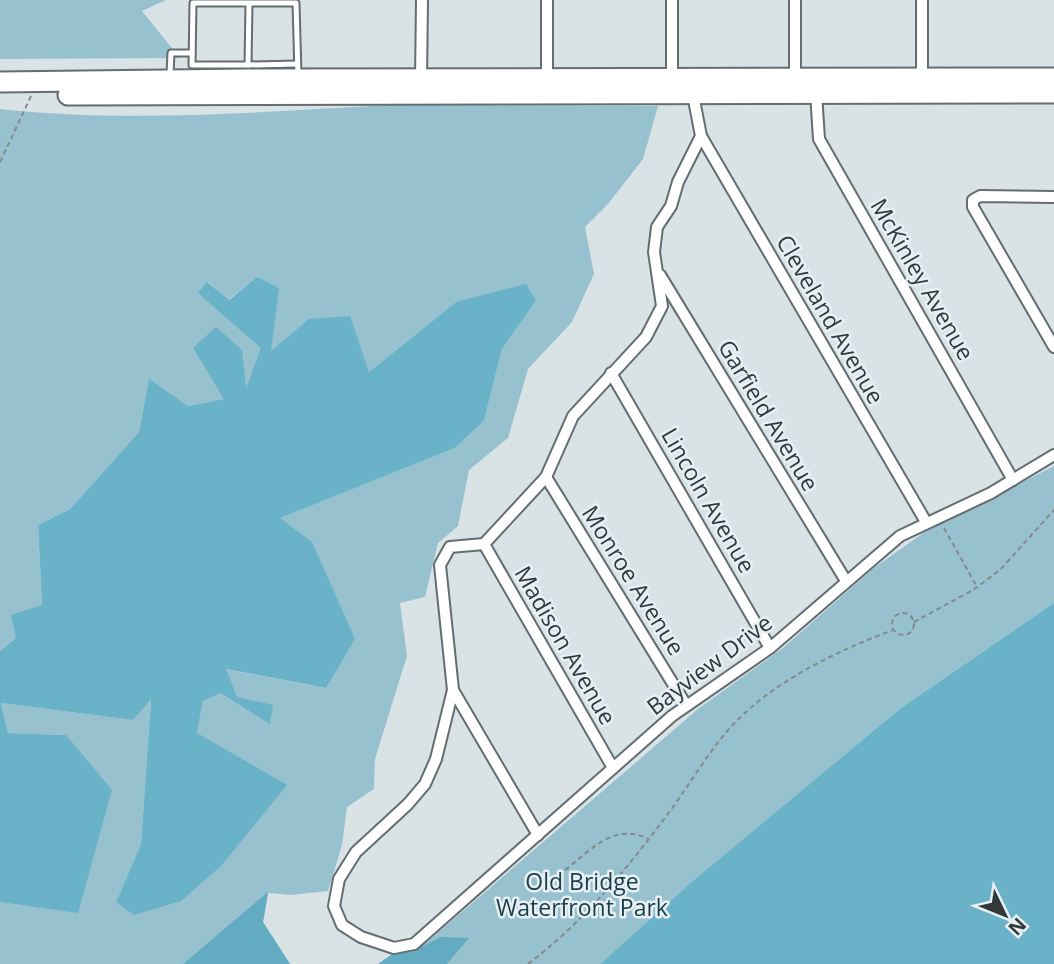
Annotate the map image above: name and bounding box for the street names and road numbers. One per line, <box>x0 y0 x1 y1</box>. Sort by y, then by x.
street label: McKinley Avenue <box>864 192 982 366</box>
street label: Cleveland Avenue <box>770 229 892 409</box>
street label: Garfield Avenue <box>711 333 827 497</box>
street label: Lincoln Avenue <box>654 422 764 578</box>
street label: Monroe Avenue <box>575 499 693 661</box>
street label: Madison Avenue <box>508 560 624 730</box>
street label: Bayview Drive <box>640 606 778 722</box>

